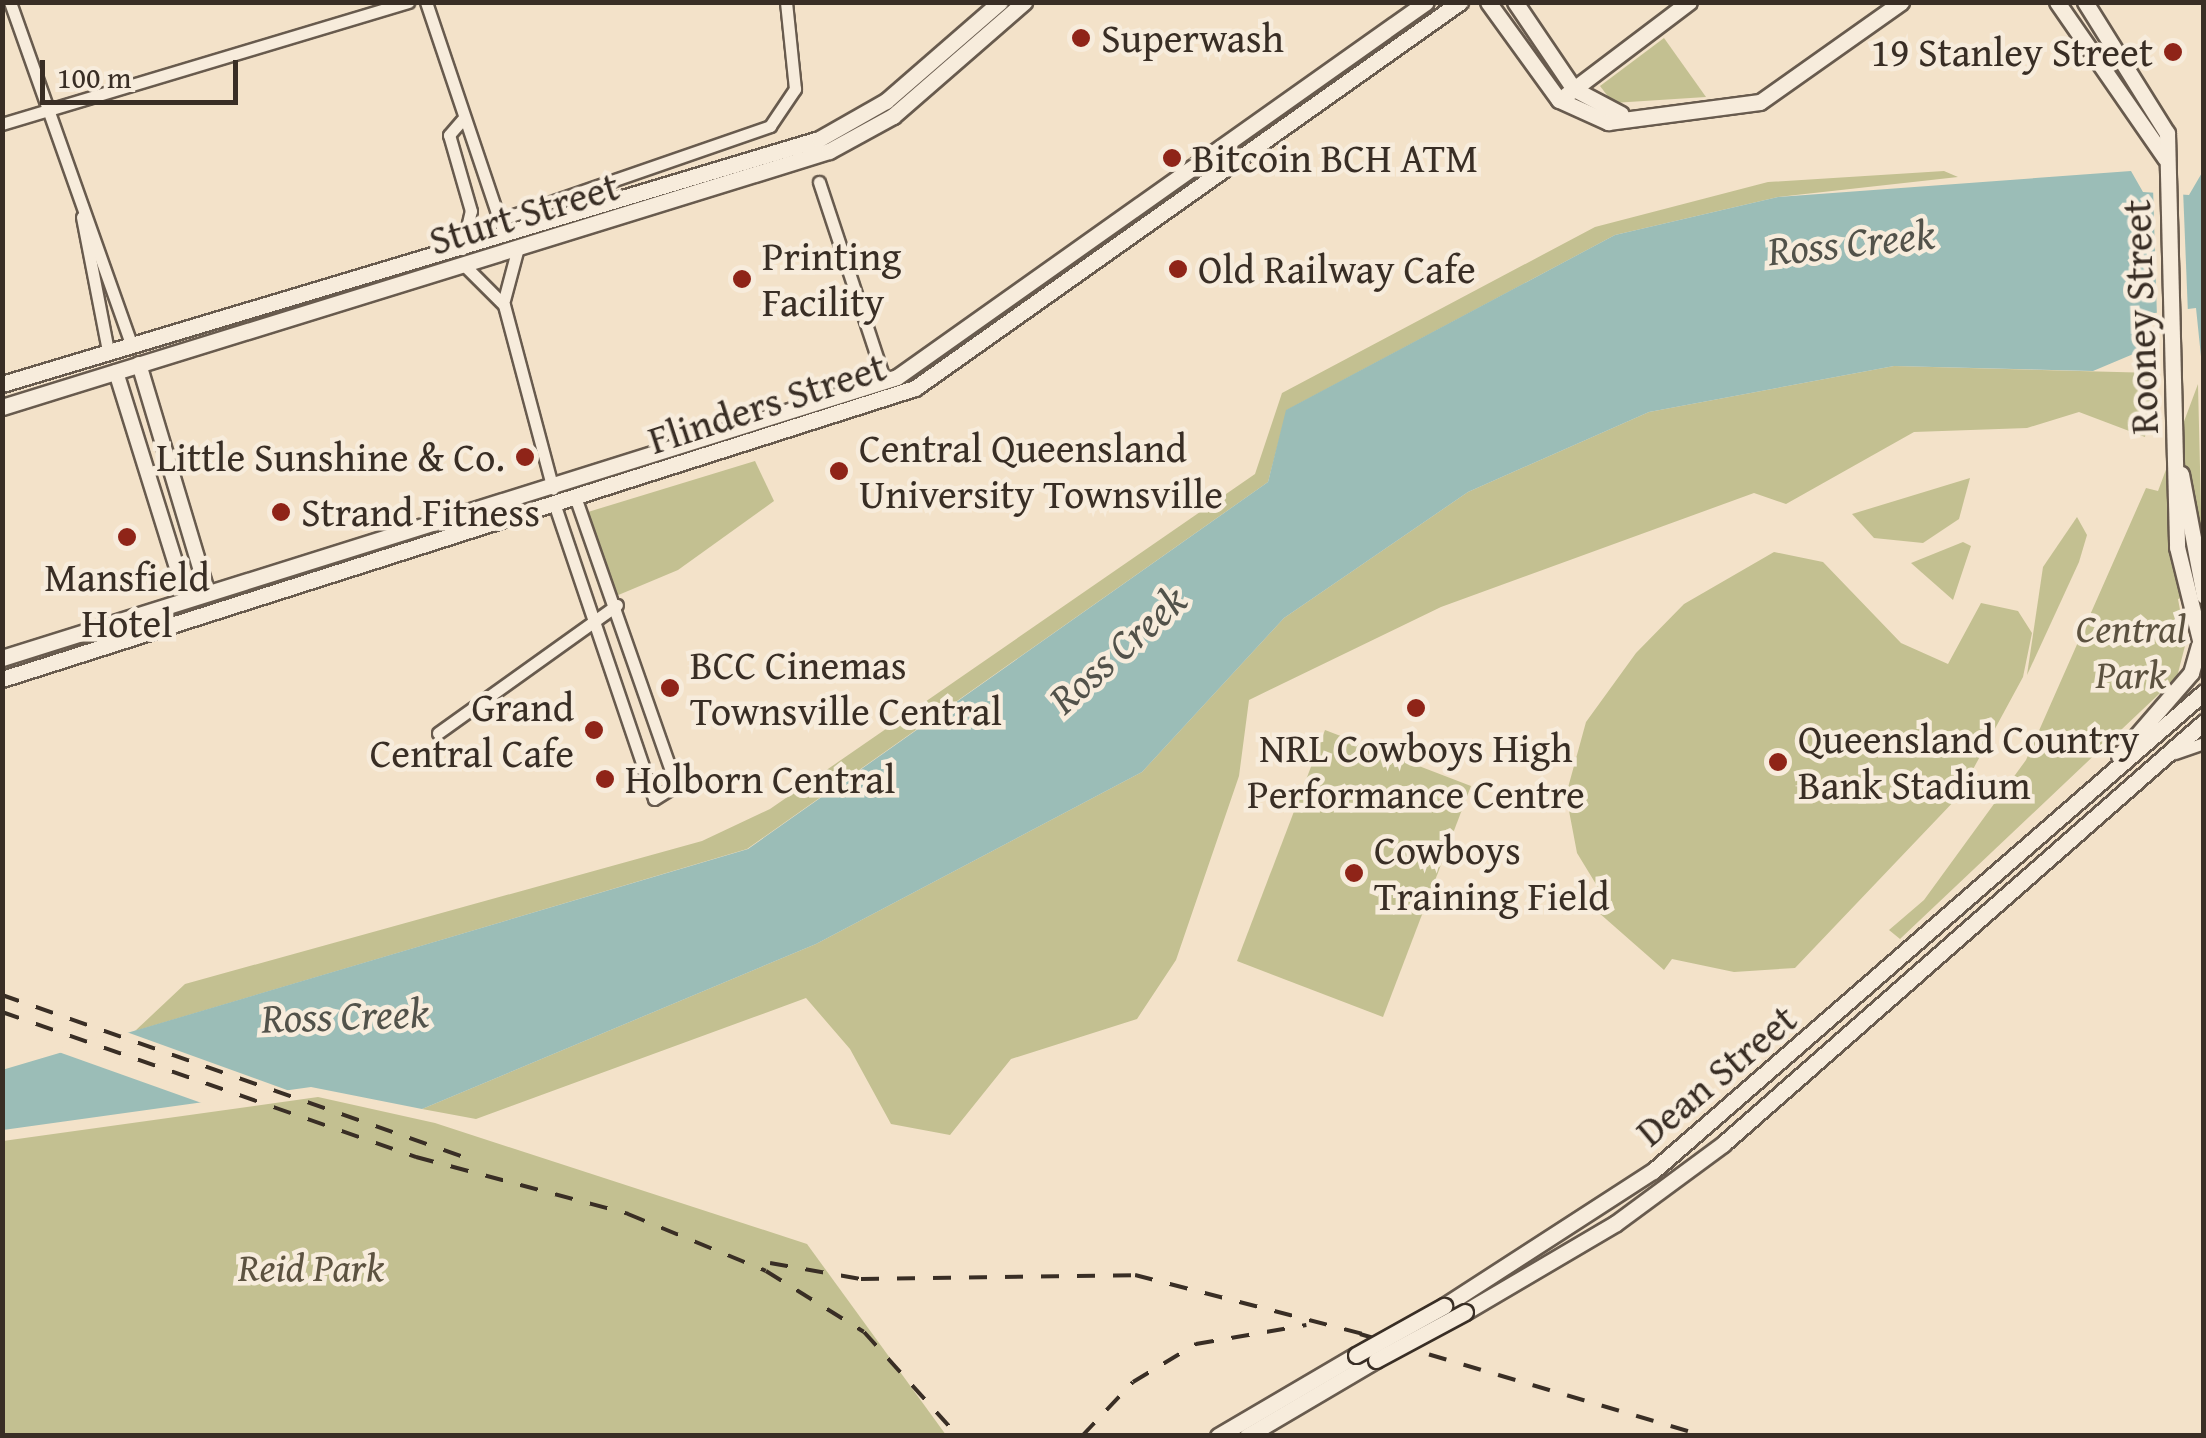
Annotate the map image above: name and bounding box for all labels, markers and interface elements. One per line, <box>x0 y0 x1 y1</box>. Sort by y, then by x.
place label: Superwash <box>1101 14 1284 62</box>
marker: Superwash <box>1070 27 1092 49</box>
place label: 19 Stanley Street <box>1871 28 2153 76</box>
scale bar <box>45 40 242 102</box>
marker: 19 Stanley Street <box>2162 41 2184 63</box>
text: 100 m <box>57 55 131 99</box>
place label: Bitcoin BCH ATM <box>1192 134 1478 182</box>
marker: Bitcoin BCH ATM <box>1161 147 1183 169</box>
street label: Sturt Street <box>423 161 625 265</box>
street label: Rooney Street <box>2112 199 2168 435</box>
water label: Ross Creek <box>1765 208 1937 276</box>
place label: Printing Facility <box>762 232 901 326</box>
place label: Old Railway Cafe <box>1198 245 1476 293</box>
marker: Old Railway Cafe <box>1167 258 1189 280</box>
marker: Printing Facility <box>731 268 753 290</box>
street label: Flinders Street <box>642 342 892 464</box>
place label: Central Queensland University Townsville <box>859 424 1223 518</box>
place label: Little Sunshine & Co. <box>156 433 505 481</box>
marker: Little Sunshine & Co. <box>514 446 536 468</box>
marker: Central Queensland University Townsville <box>828 460 850 482</box>
place label: Strand Fitness <box>301 488 540 536</box>
marker: Strand Fitness <box>270 501 292 523</box>
marker: Mansfield Hotel <box>116 526 138 548</box>
place label: Mansfield Hotel <box>44 553 210 647</box>
water label: Ross Creek <box>1038 574 1196 724</box>
park label: Central Park <box>2076 604 2186 698</box>
place label: BCC Cinemas Townsville Central <box>690 641 1002 735</box>
marker: BCC Cinemas Townsville Central <box>659 677 681 699</box>
place label: Grand Central Cafe <box>370 683 574 777</box>
marker: NRL Cowboys High Performance Centre <box>1405 697 1427 719</box>
place label: Queensland Country Bank Stadium <box>1798 715 2139 809</box>
marker: Grand Central Cafe <box>583 719 605 741</box>
place label: NRL Cowboys High Performance Centre <box>1247 724 1585 818</box>
marker: Queensland Country Bank Stadium <box>1767 751 1789 773</box>
place label: Holborn Central <box>625 755 895 803</box>
marker: Holborn Central <box>594 768 616 790</box>
place label: Cowboys Training Field <box>1374 826 1610 920</box>
marker: Cowboys Training Field <box>1343 862 1365 884</box>
water label: Ross Creek <box>260 987 430 1043</box>
street label: Dean Street <box>1626 994 1806 1156</box>
park label: Reid Park <box>238 1243 384 1291</box>

